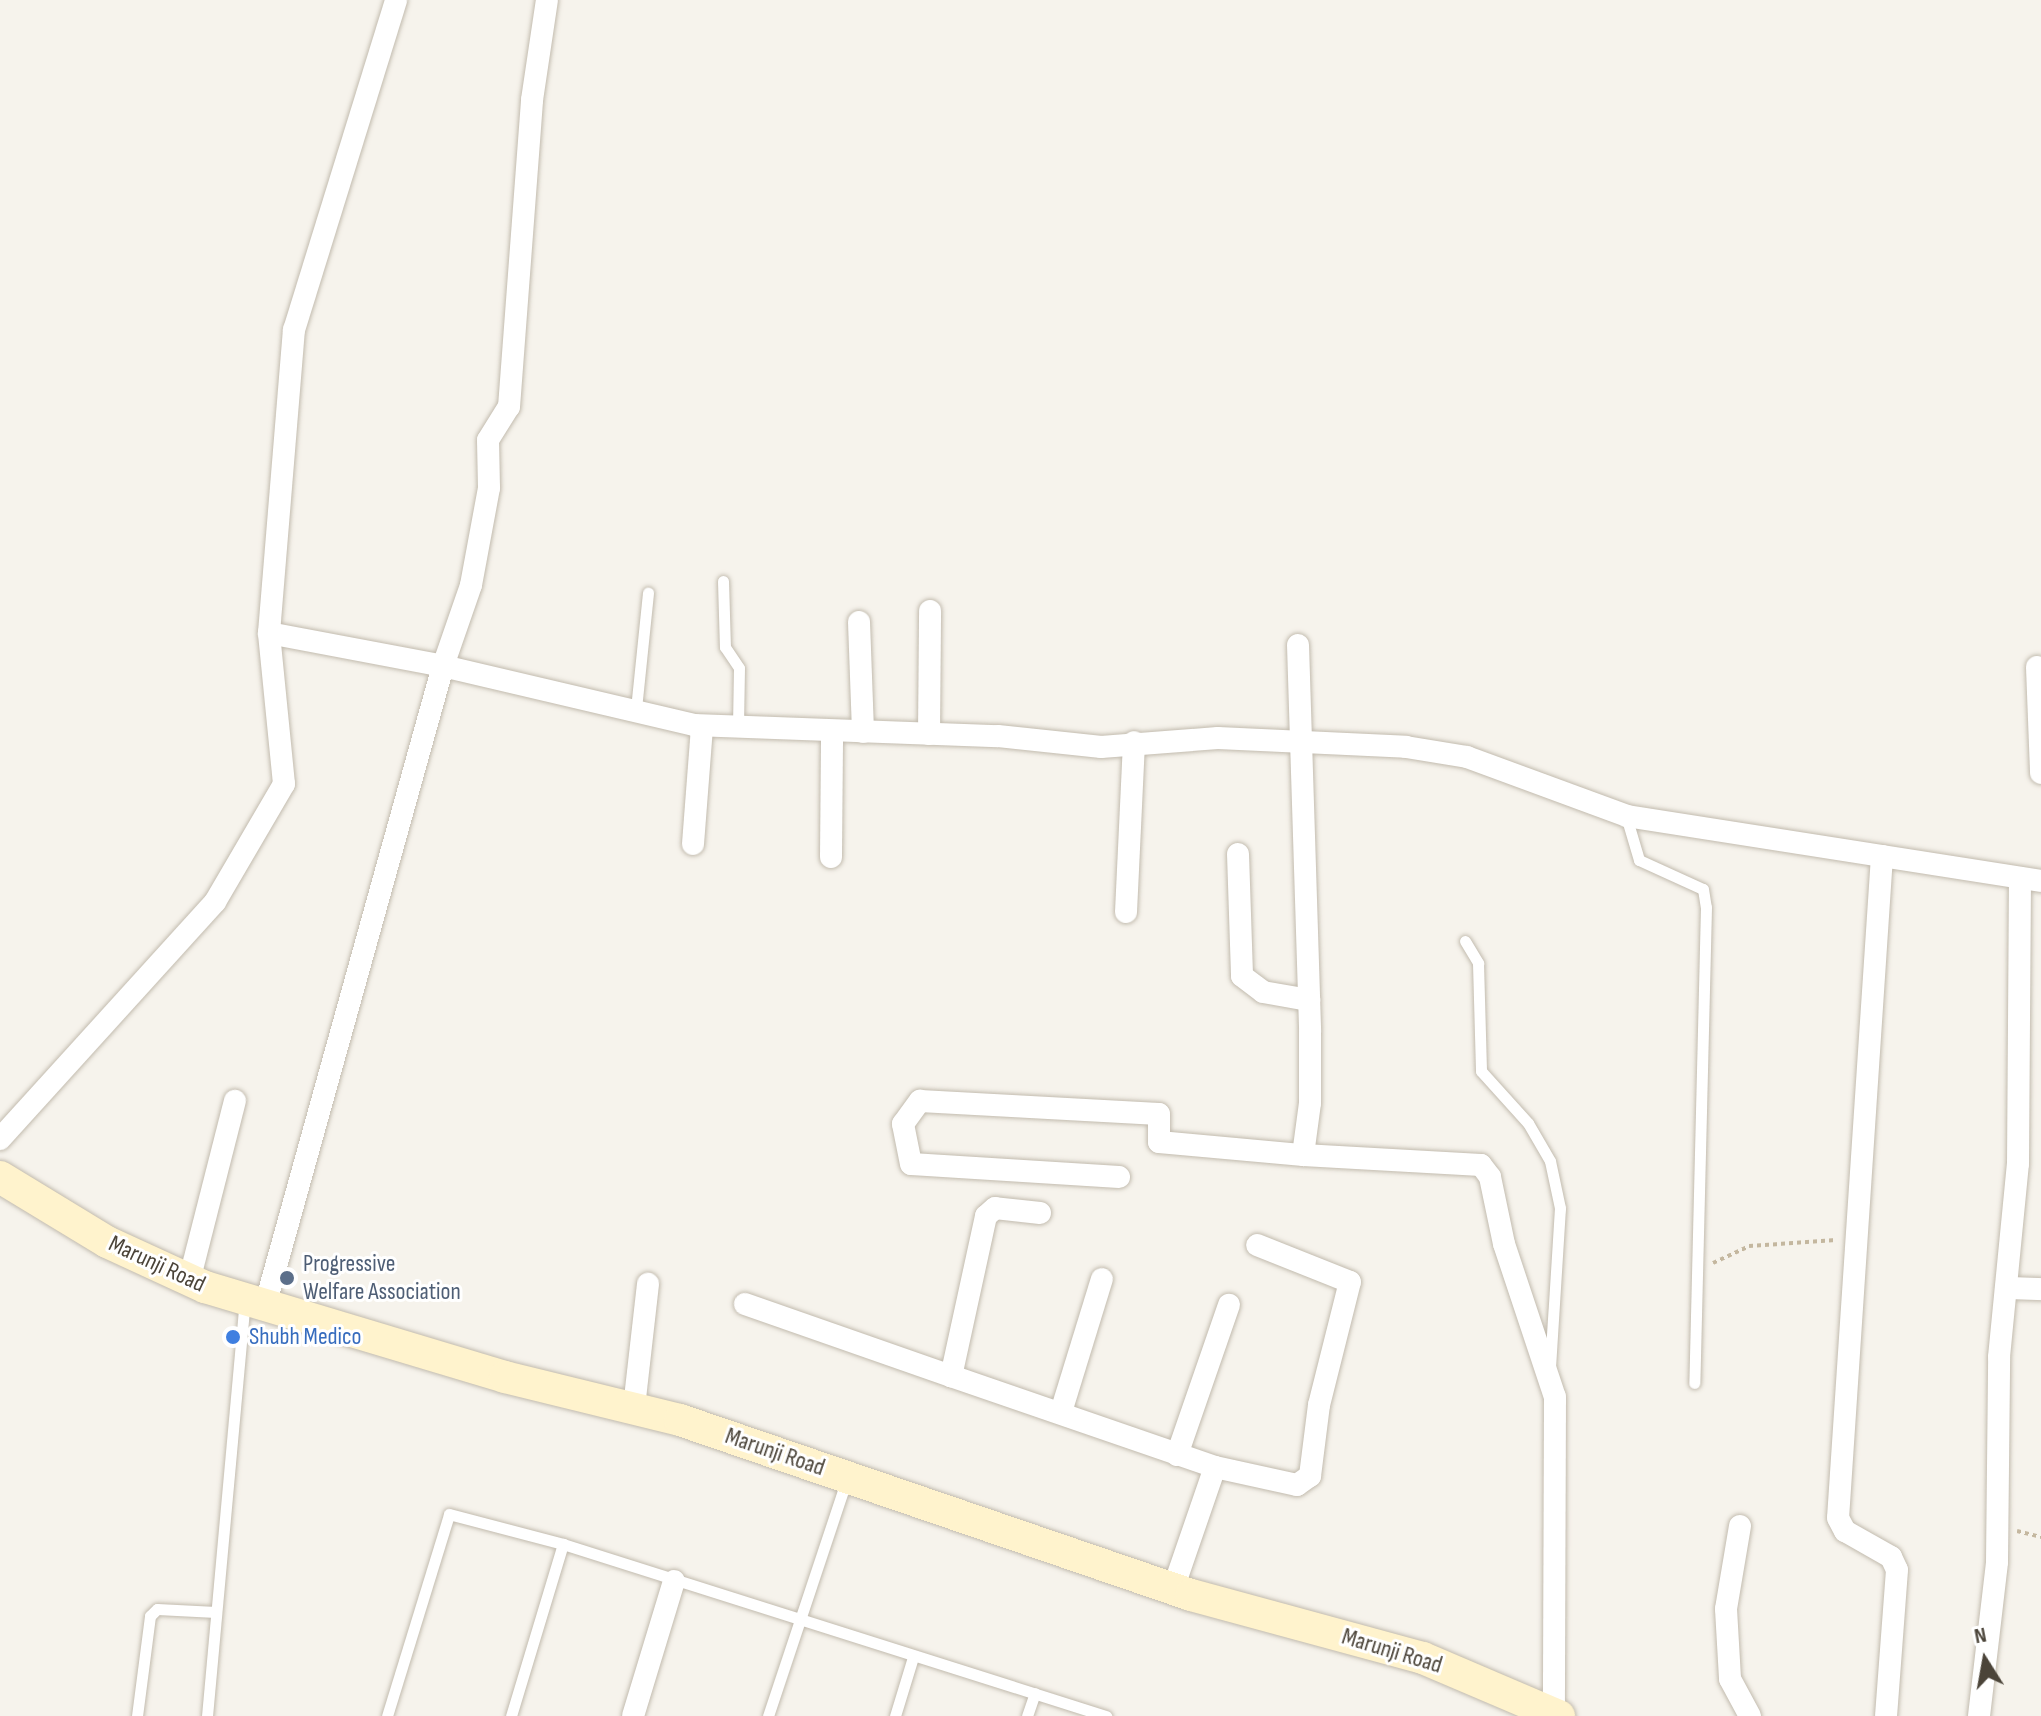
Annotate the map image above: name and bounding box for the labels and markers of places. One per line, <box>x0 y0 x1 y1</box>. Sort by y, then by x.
place label: Progressive Welfare Association <box>303 1250 461 1306</box>
marker: Progressive Welfare Association <box>278 1269 296 1287</box>
place label: Shubh Medico <box>249 1323 361 1351</box>
marker: Shubh Medico <box>224 1328 242 1346</box>

